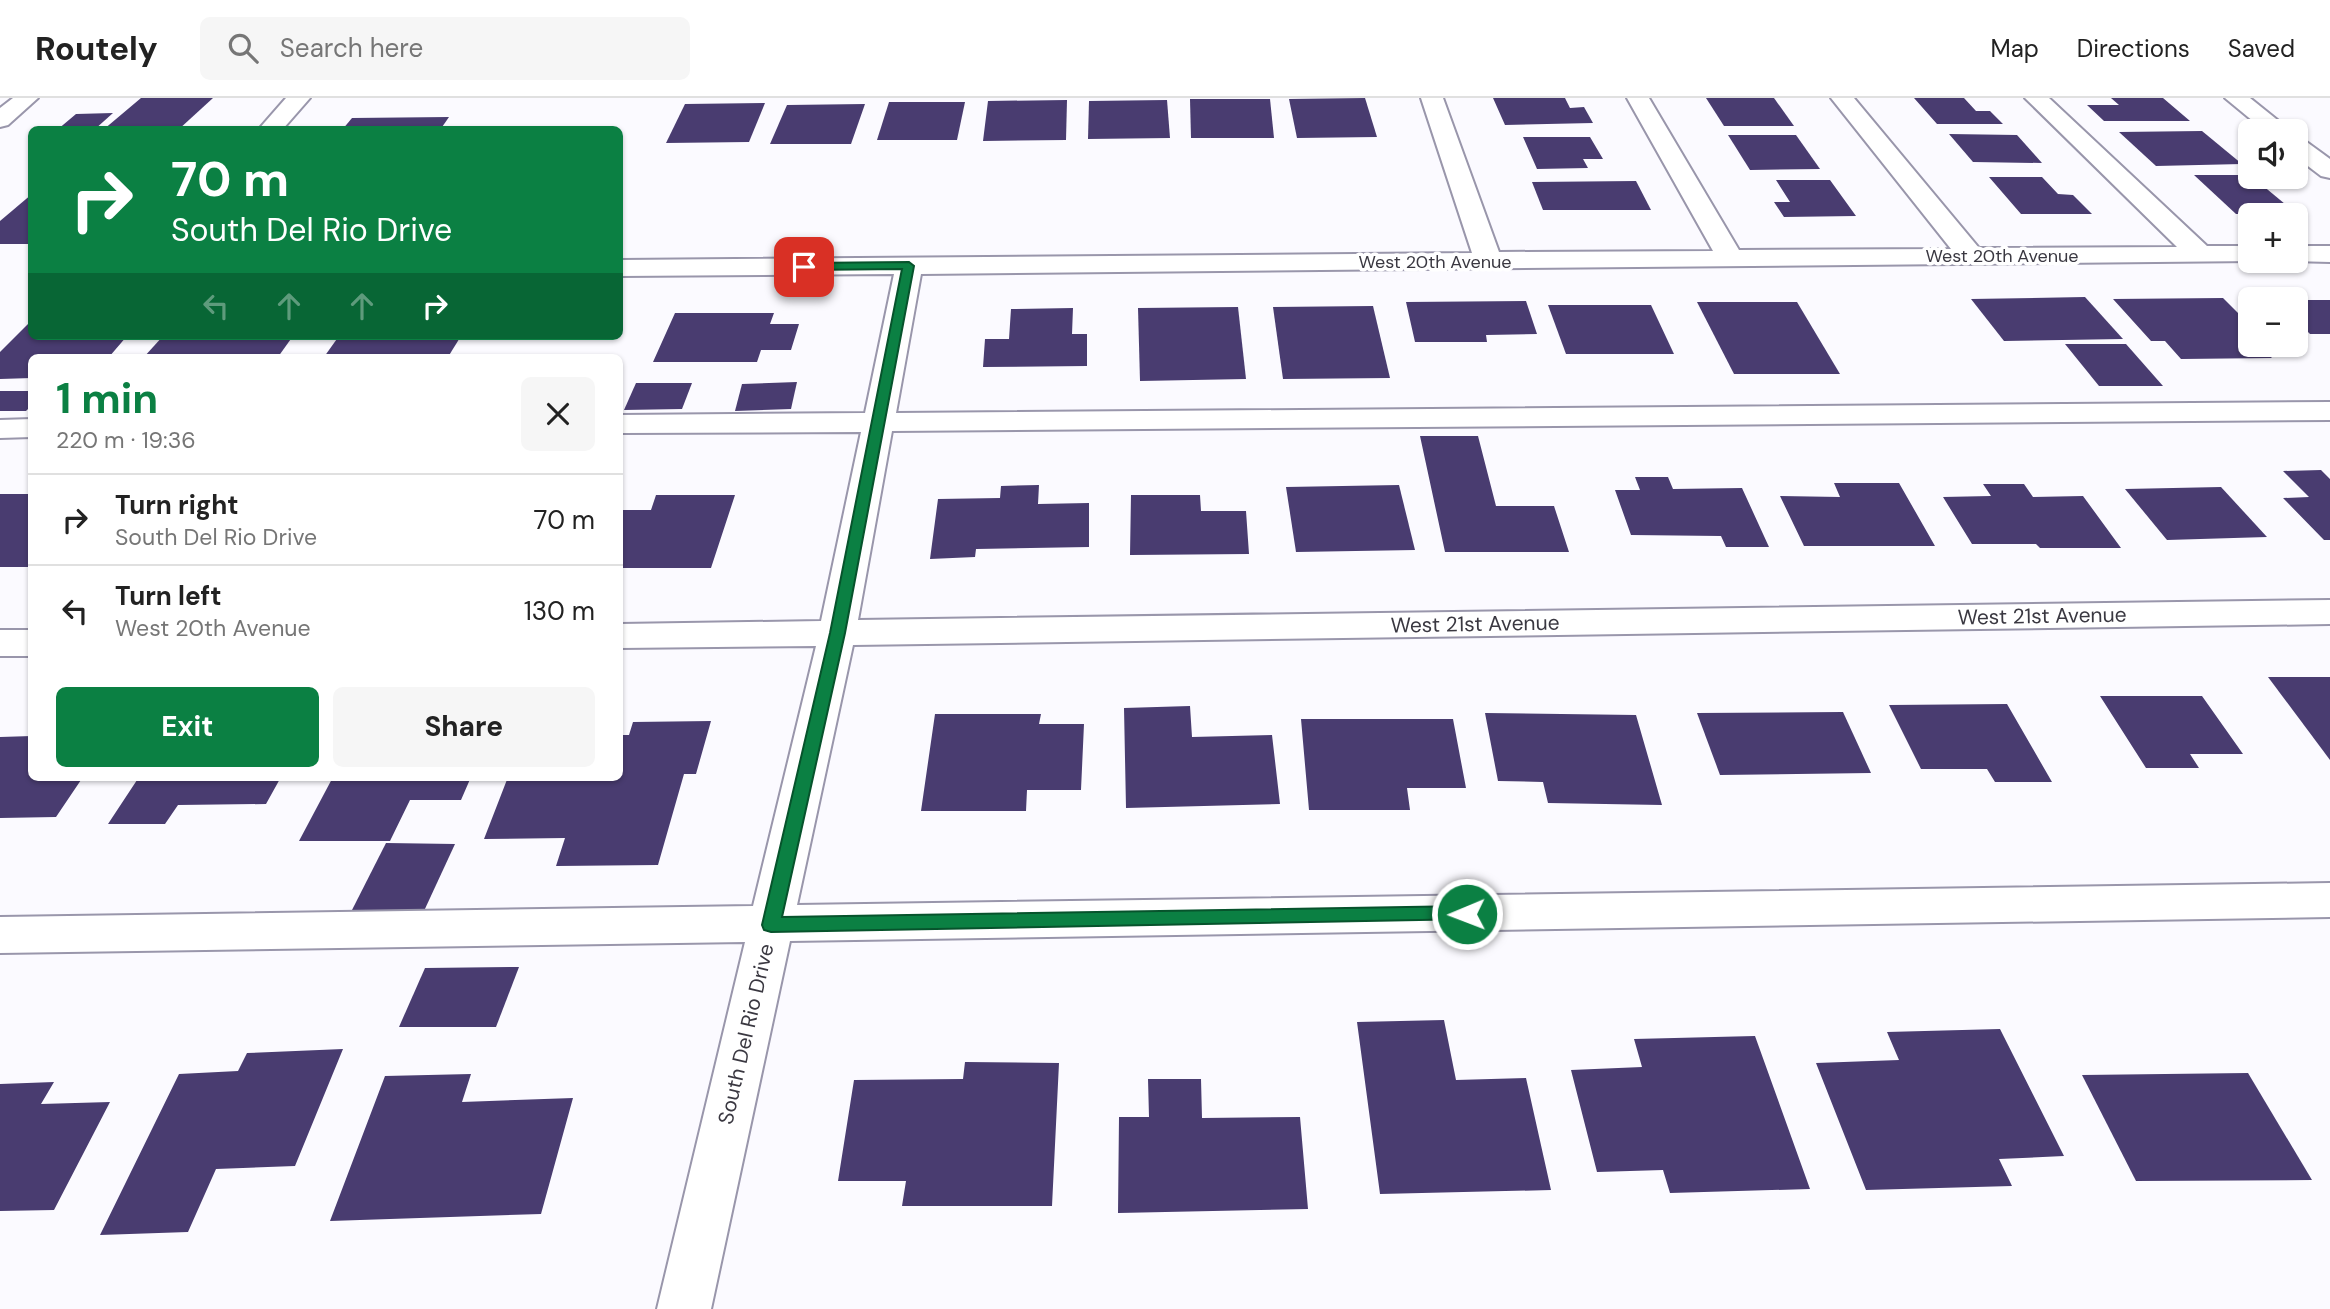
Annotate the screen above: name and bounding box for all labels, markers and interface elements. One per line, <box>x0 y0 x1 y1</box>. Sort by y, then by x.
search box <box>200 17 690 80</box>
text: Routely <box>35 27 158 70</box>
icon: search <box>224 29 262 67</box>
text: Search here <box>280 31 423 65</box>
text: Map <box>1991 33 2039 64</box>
text: Directions <box>2077 33 2190 64</box>
text: Saved <box>2228 33 2295 64</box>
map controls <box>2238 119 2308 357</box>
button: sound <box>2238 119 2308 189</box>
text: 70 m <box>171 147 289 211</box>
icon: right <box>56 154 147 245</box>
button: + <box>2238 203 2308 273</box>
text: South Del Rio Drive <box>171 209 452 251</box>
pin <box>774 237 834 297</box>
street label: West 20th Avenue <box>1925 244 2079 268</box>
icon: arrive <box>785 248 823 286</box>
street label: West 20th Avenue <box>1358 250 1512 274</box>
icon: left <box>197 287 235 325</box>
icon: ahead <box>270 287 308 325</box>
icon: ahead <box>343 287 381 325</box>
icon: right <box>416 287 454 325</box>
button: − <box>2238 287 2308 357</box>
text: 1 min <box>56 371 158 426</box>
button: close <box>521 377 595 451</box>
text: 220 m · 19:36 <box>56 425 196 455</box>
text: Turn right <box>115 488 239 522</box>
icon: right <box>56 501 94 539</box>
text: 70 m <box>534 503 595 537</box>
text: South Del Rio Drive <box>115 522 317 552</box>
text: Turn left <box>115 579 222 613</box>
icon: left <box>56 592 94 630</box>
text: 130 m <box>524 594 595 628</box>
street label: West 21st Avenue <box>1957 601 2127 631</box>
street label: West 21st Avenue <box>1390 609 1560 639</box>
text: West 20th Avenue <box>115 613 311 643</box>
button: Exit <box>56 687 319 767</box>
button: Share <box>333 687 595 767</box>
position arrow <box>1430 877 1504 951</box>
street label: South Del Rio Drive <box>712 941 780 1127</box>

